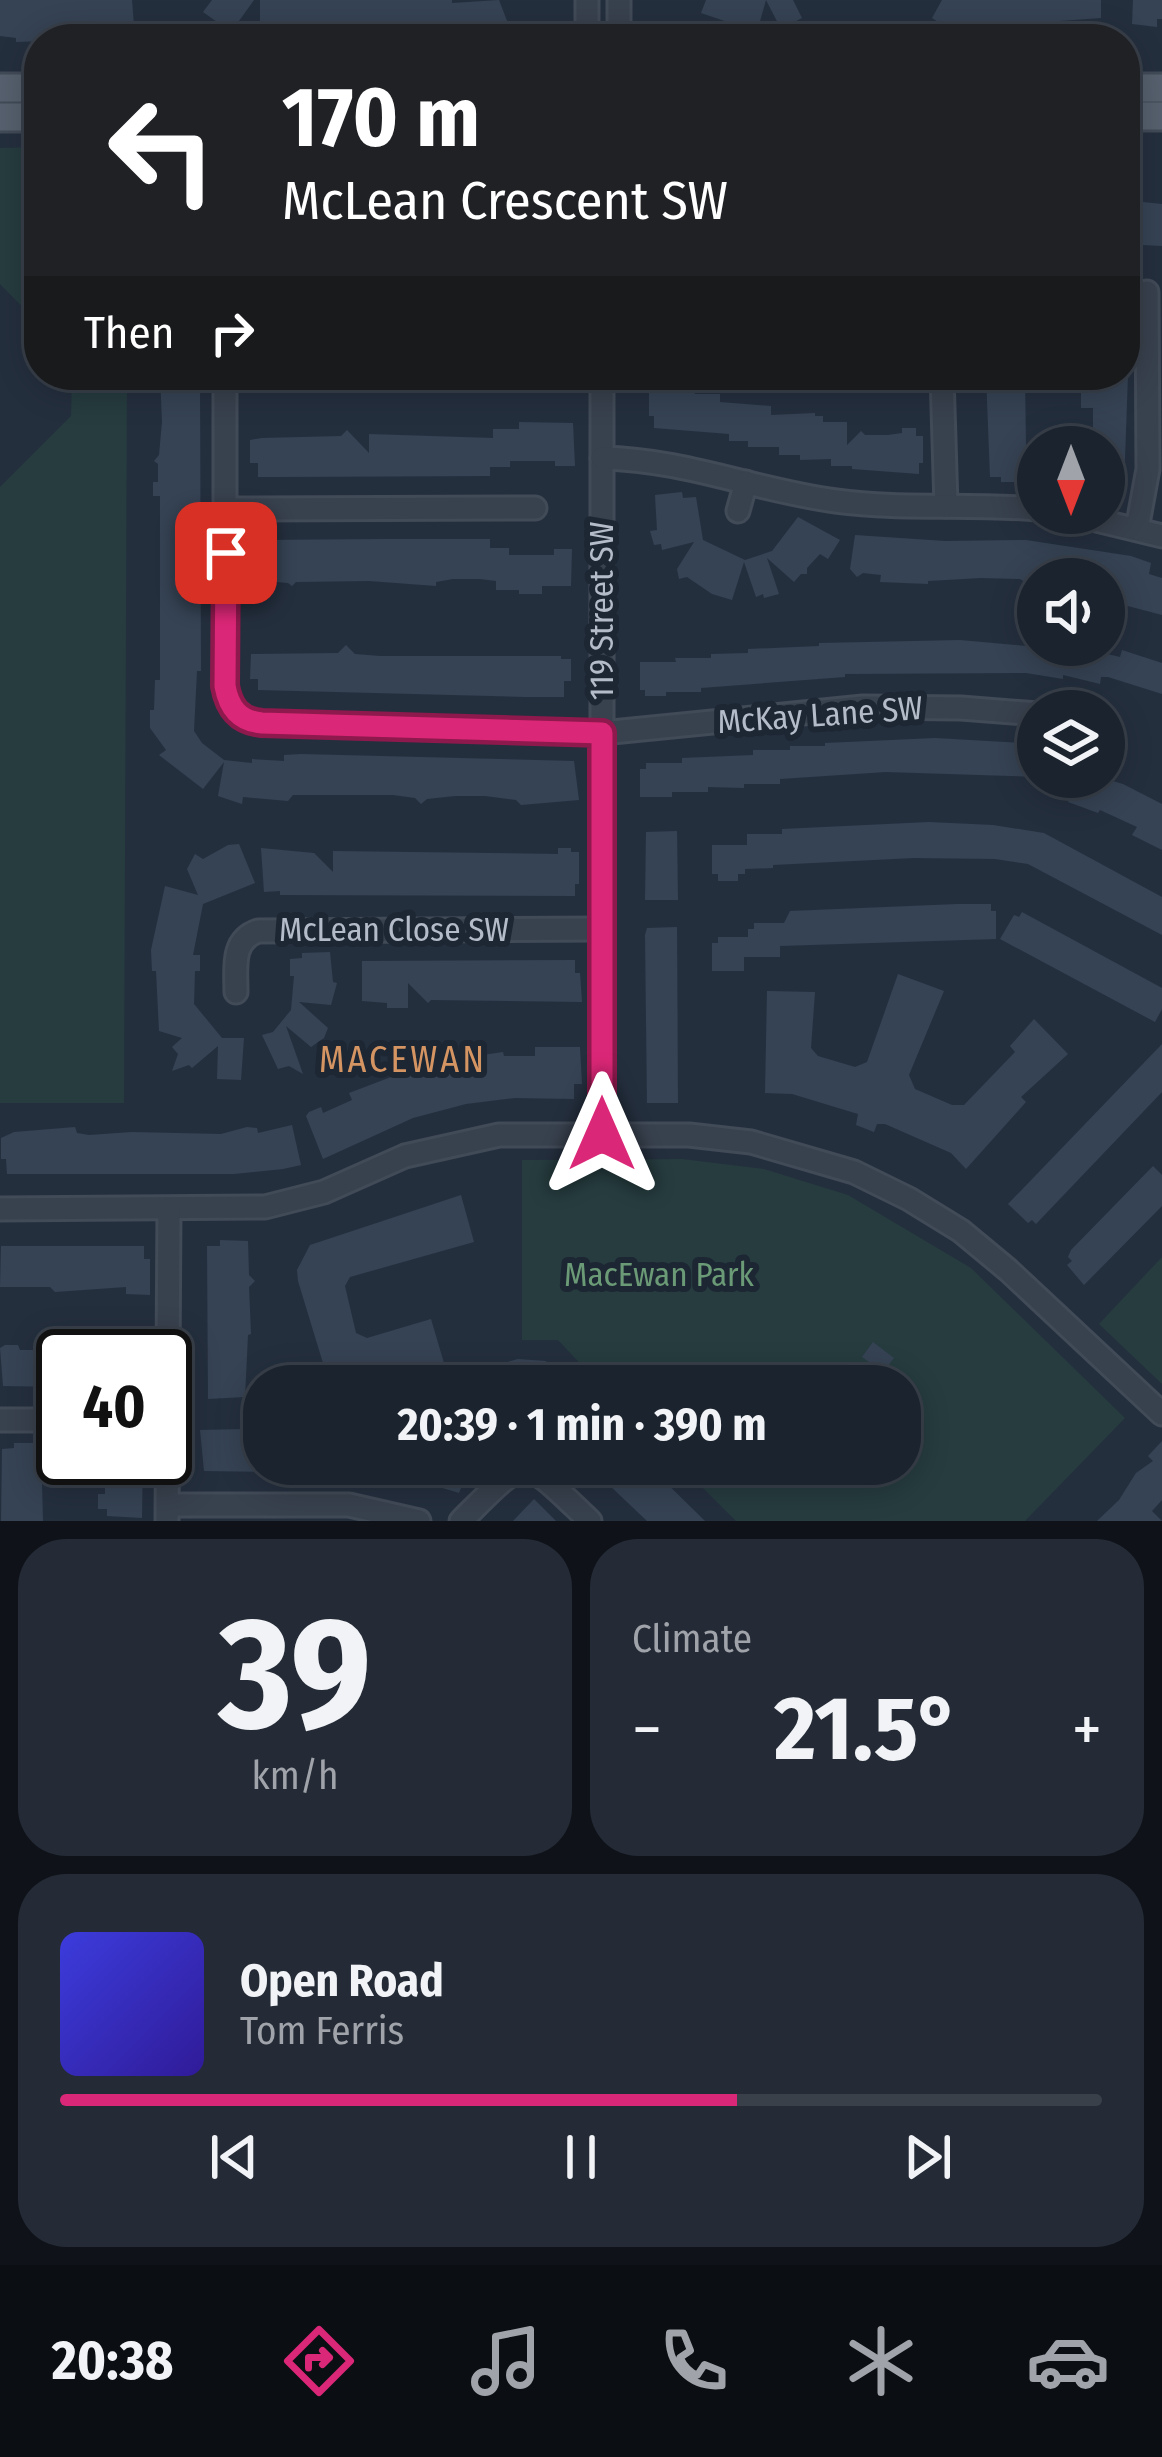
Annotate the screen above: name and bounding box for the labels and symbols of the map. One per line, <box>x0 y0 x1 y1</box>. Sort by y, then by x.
north arrow <box>1017 426 1125 534</box>
pin <box>175 502 277 604</box>
street label: 119 Street SW <box>582 522 622 700</box>
street label: McKay Lane SW <box>716 688 924 742</box>
street label: McLean Close SW <box>279 910 509 950</box>
district label: MACEWAN <box>319 1038 487 1082</box>
position arrow <box>539 1071 665 1197</box>
park label: MacEwan Park <box>564 1255 755 1295</box>
speed limit sign: 40 <box>36 1329 192 1485</box>

